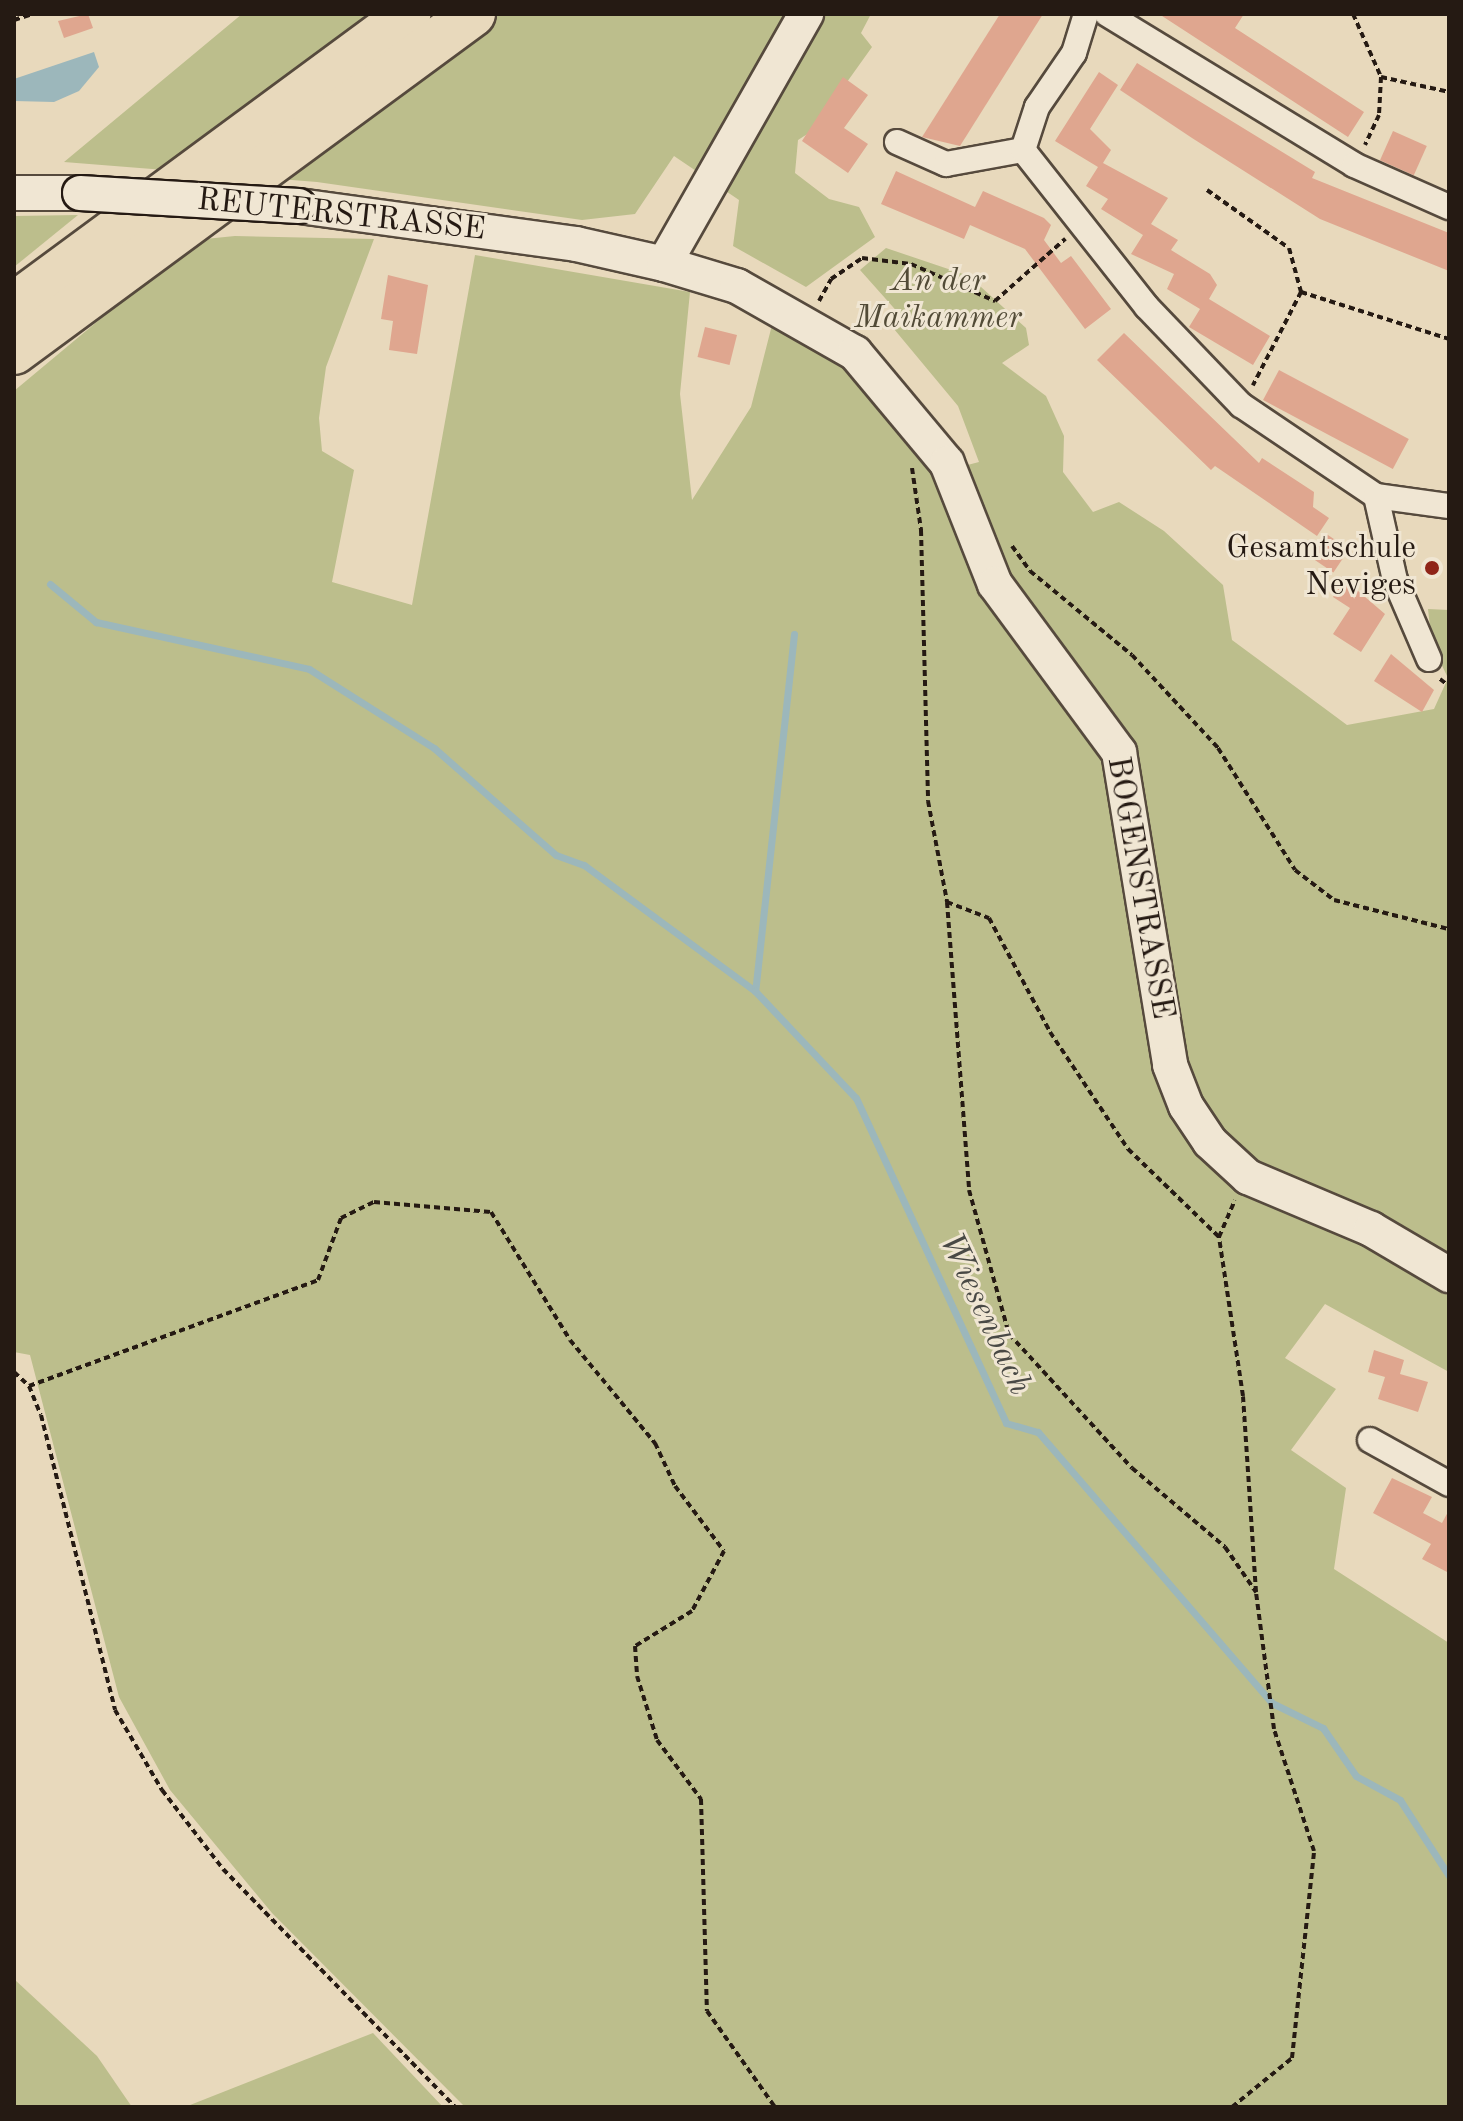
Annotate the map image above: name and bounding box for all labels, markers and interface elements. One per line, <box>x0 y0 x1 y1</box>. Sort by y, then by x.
street label: REUTERSTRASSE <box>195 182 487 250</box>
park label: An der Maikammer <box>854 264 1022 339</box>
place label: Gesamtschule Neviges <box>1226 531 1416 606</box>
marker: Gesamtschule Neviges <box>1423 559 1441 577</box>
street label: BOGENSTRASSE <box>1097 754 1181 1022</box>
water label: Wiesenbach <box>929 1226 1039 1402</box>

